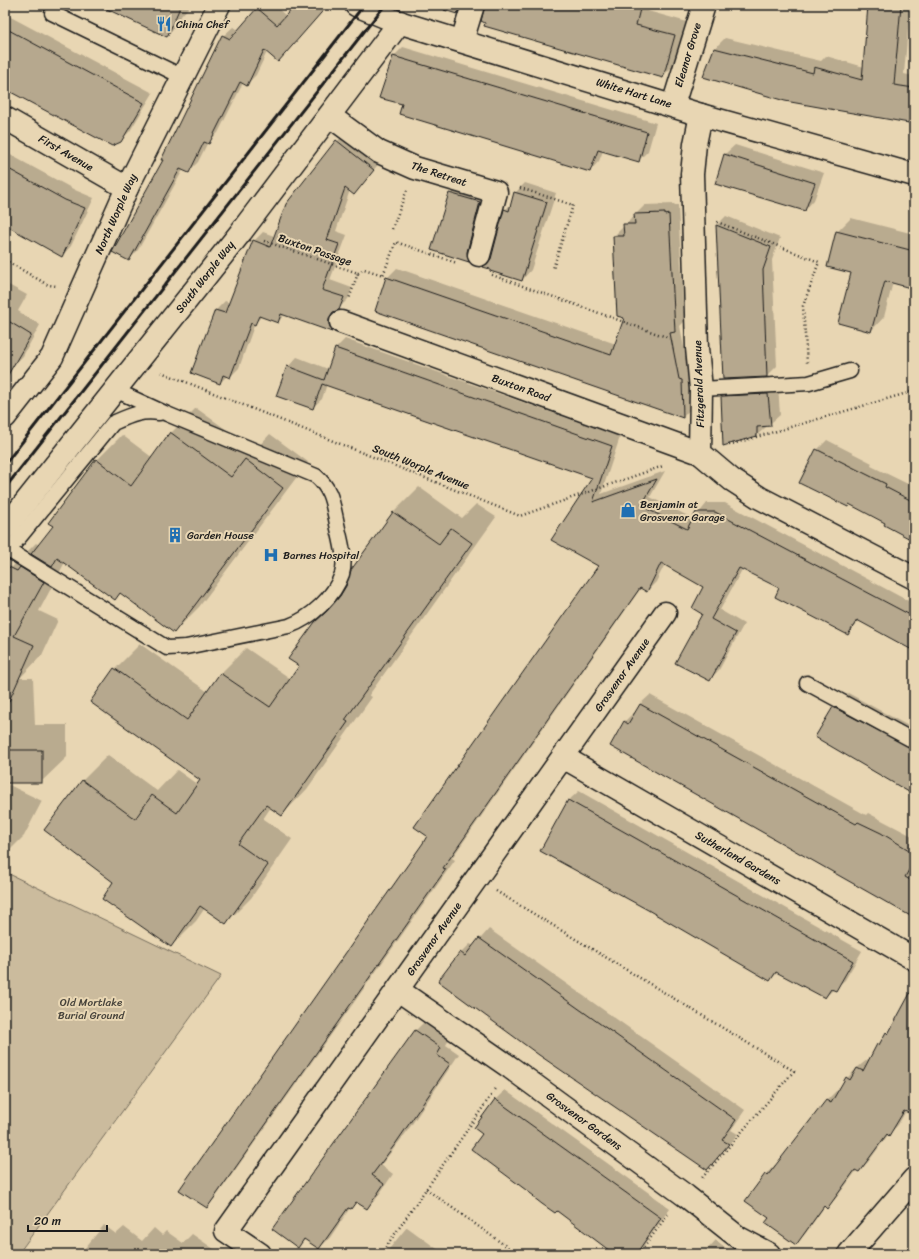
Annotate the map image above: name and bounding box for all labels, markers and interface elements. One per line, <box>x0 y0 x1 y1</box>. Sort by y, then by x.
restaurant icon: China Chef <box>155 15 173 33</box>
place label: China Chef <box>176 15 231 34</box>
street label: Eleanor Grove <box>669 20 707 90</box>
street label: White Hart Lane <box>594 72 675 114</box>
street label: First Avenue <box>35 130 98 177</box>
street label: The Retreat <box>409 156 470 192</box>
street label: North Worple Way <box>90 170 142 257</box>
street label: Buxton Passage <box>276 229 355 272</box>
street label: South Worple Way <box>171 236 240 317</box>
street label: Fitzgerald Avenue <box>688 339 710 428</box>
street label: Buxton Road <box>489 369 554 408</box>
street label: South Worple Avenue <box>370 439 473 495</box>
place label: Benjamin at Grosvenor Garage <box>640 495 725 527</box>
shop icon: Benjamin at Grosvenor Garage <box>619 501 637 519</box>
building icon: Garden House <box>166 526 184 544</box>
place label: Garden House <box>187 526 254 545</box>
hospital icon: Barnes Hospital <box>262 546 280 564</box>
place label: Barnes Hospital <box>283 546 360 565</box>
street label: Grosvenor Avenue <box>589 633 655 716</box>
street label: Sutherland Gardens <box>692 826 785 891</box>
street label: Grosvenor Avenue <box>401 897 467 980</box>
park label: Old Mortlake Burial Ground <box>58 993 125 1025</box>
street label: Grosvenor Gardens <box>542 1087 627 1156</box>
scale bar <box>28 1207 107 1233</box>
text: 20 m <box>34 1210 61 1232</box>

